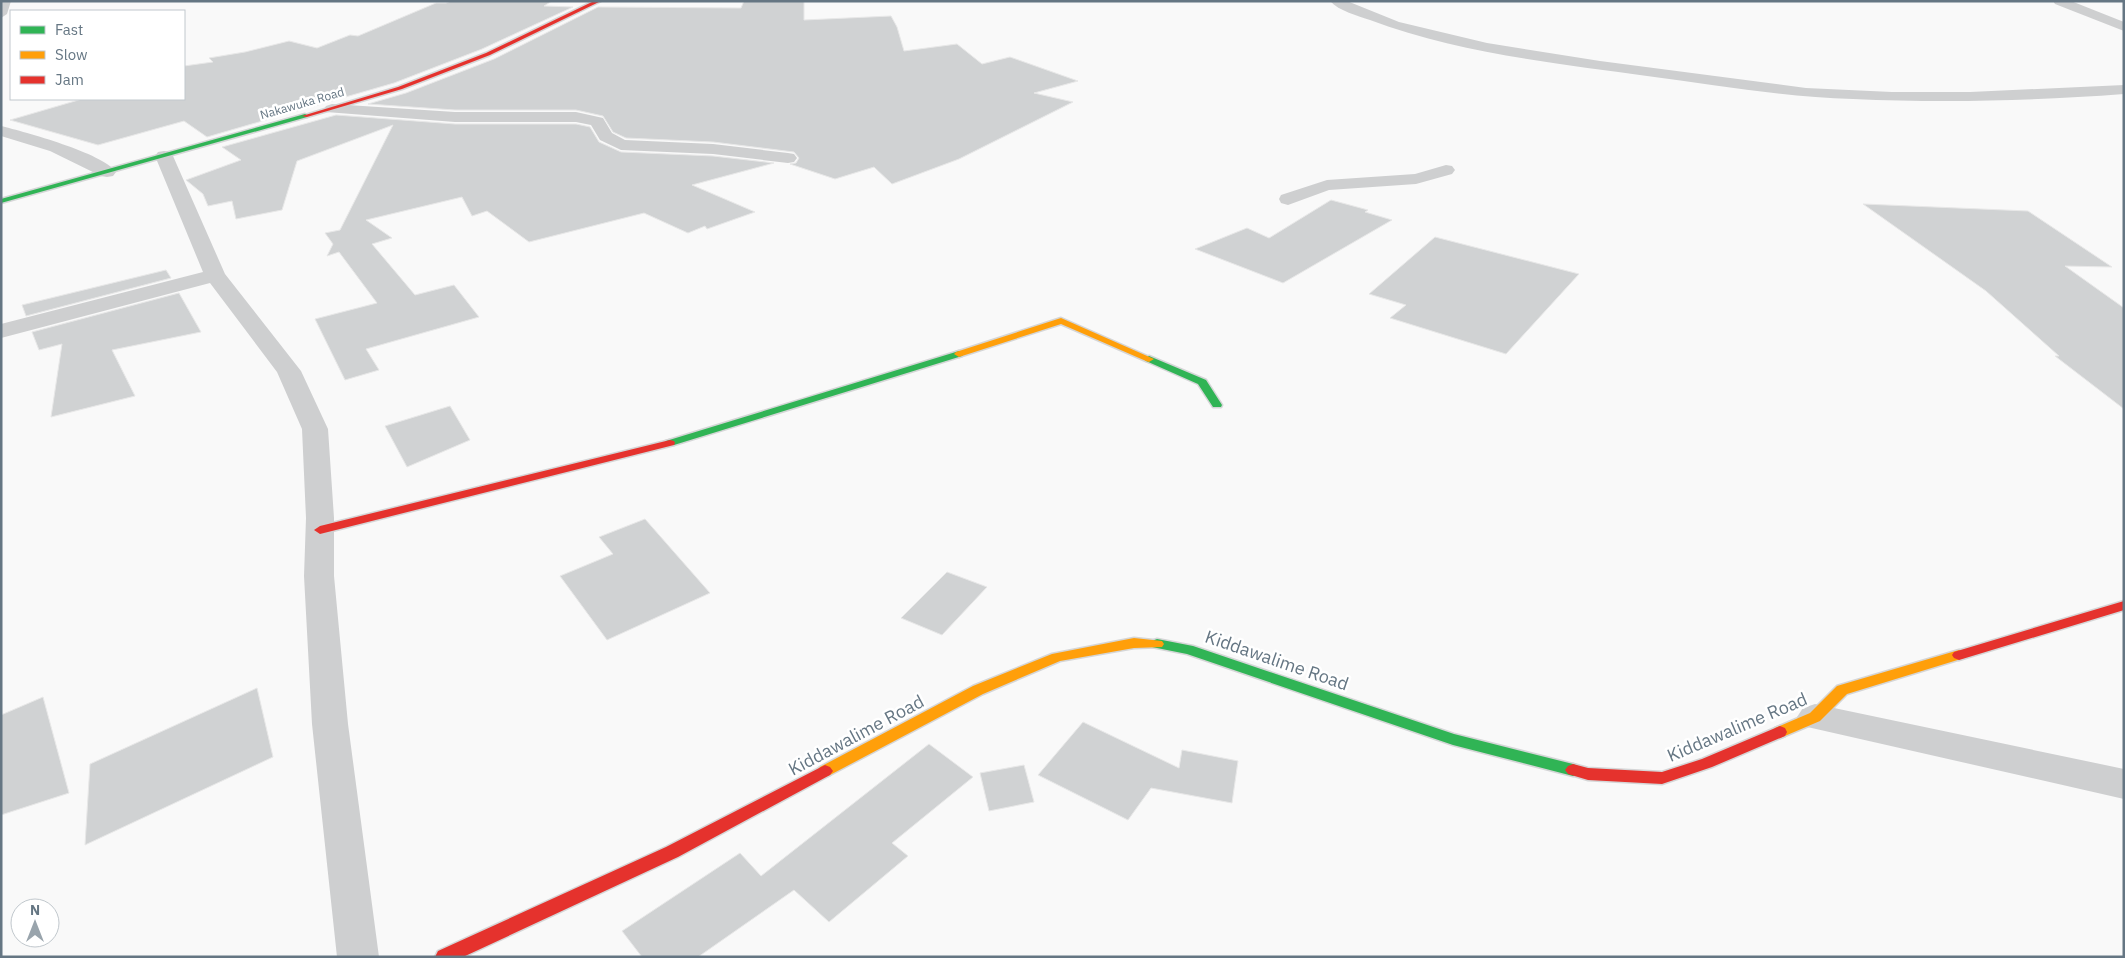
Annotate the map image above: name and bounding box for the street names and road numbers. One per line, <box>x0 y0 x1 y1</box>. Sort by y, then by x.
street label: Nakawuka Road <box>258 84 346 122</box>
street label: Kiddawalime Road <box>1202 625 1352 695</box>
street label: Kiddawalime Road <box>1663 687 1811 767</box>
street label: Kiddawalime Road <box>784 690 928 780</box>

